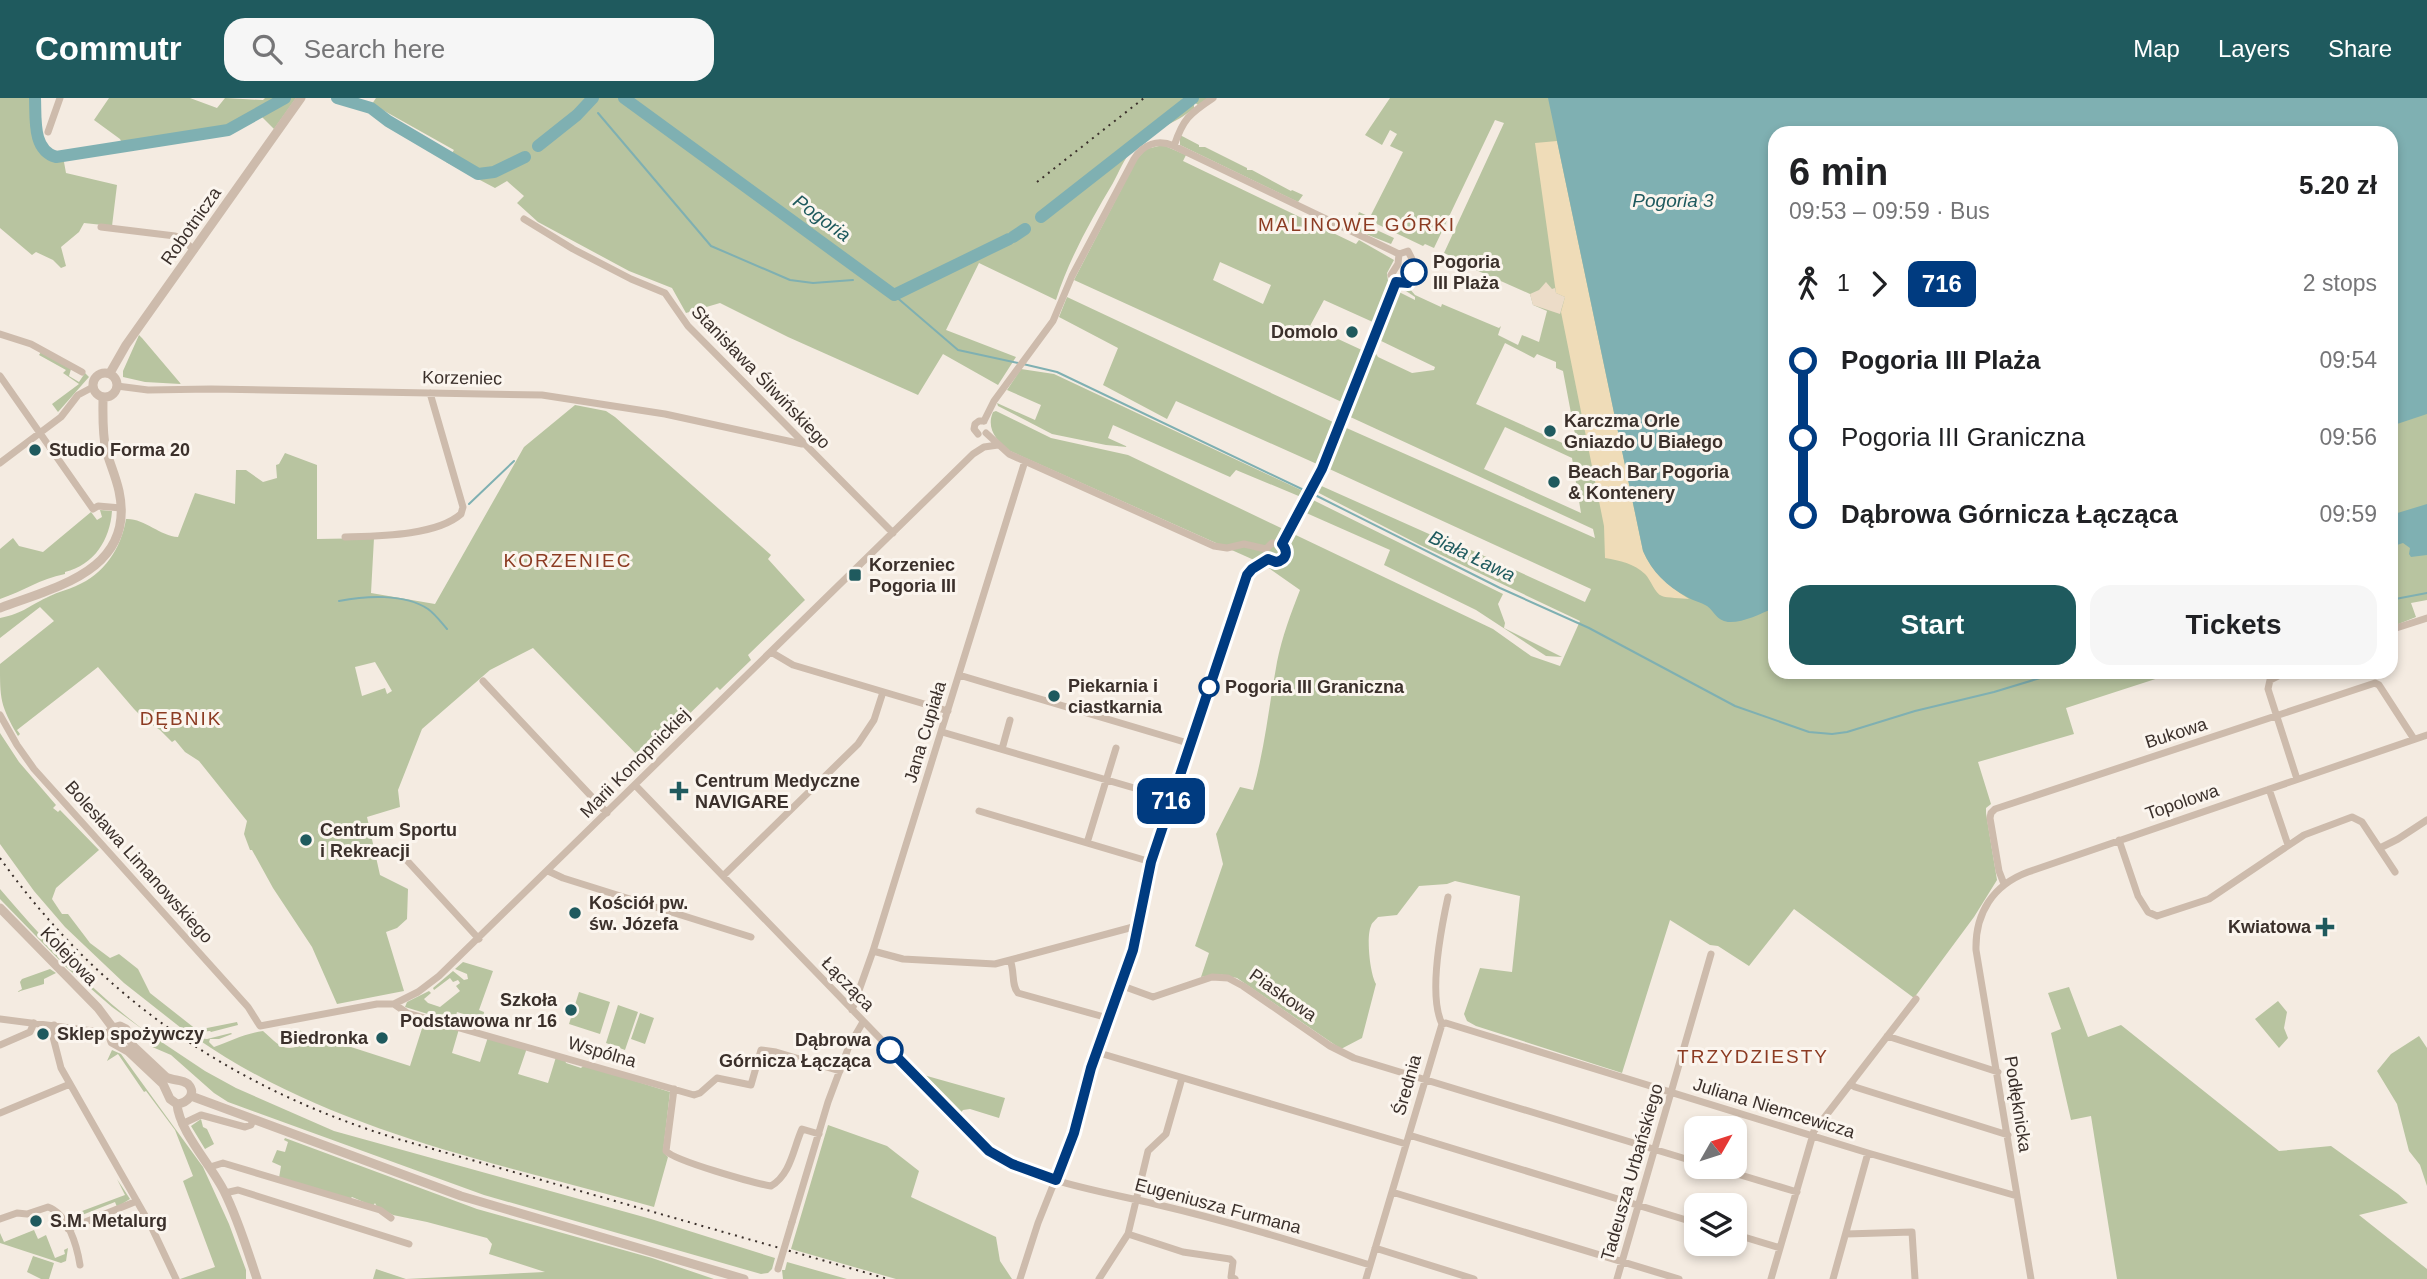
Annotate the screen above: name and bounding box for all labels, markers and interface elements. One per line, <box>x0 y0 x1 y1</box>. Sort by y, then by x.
search box <box>224 18 714 81</box>
text: Commutr <box>35 30 182 67</box>
icon: search <box>248 30 286 68</box>
text: Search here <box>304 34 445 64</box>
text: Map <box>2133 35 2180 62</box>
text: Layers <box>2218 35 2290 62</box>
text: Share <box>2328 35 2392 62</box>
text: 6 min <box>1789 151 1888 193</box>
text: 5.20 zł <box>2299 170 2377 200</box>
street label: Robotnicza <box>157 183 226 269</box>
water label: Pogoria <box>789 190 855 246</box>
water label: Pogoria 3 <box>1632 190 1714 211</box>
text: 09:53 – 09:59 · Bus <box>1789 198 1990 224</box>
district label: MALINOWE GÓRKI <box>1258 214 1456 235</box>
place label: Pogoria III Plaża <box>1433 252 1501 293</box>
marker: Pogoria III Plaża <box>1401 259 1427 285</box>
icon: walk <box>1789 265 1827 303</box>
icon: forward <box>1860 265 1898 303</box>
text: 1 <box>1837 270 1850 296</box>
text: 716 <box>1922 270 1962 297</box>
text: 2 stops <box>2303 270 2377 296</box>
street label: Stanisława Śliwińskiego <box>687 301 835 453</box>
place label: Domolo <box>1271 322 1338 342</box>
marker: Domolo <box>1344 324 1360 340</box>
text: Pogoria III Plaża <box>1841 345 2040 375</box>
text: 09:54 <box>2319 347 2377 373</box>
street label: Korzeniec <box>422 367 502 389</box>
place label: Karczma Orle Gniazdo U Białego <box>1564 411 1723 452</box>
text: Pogoria III Graniczna <box>1841 422 2085 452</box>
marker: Karczma Orle Gniazdo U Białego <box>1542 423 1558 439</box>
text: 09:56 <box>2319 424 2377 450</box>
place label: Studio Forma 20 <box>49 440 190 460</box>
marker: Studio Forma 20 <box>27 442 43 458</box>
place label: Beach Bar Pogoria & Kontenery <box>1568 462 1730 503</box>
marker: Beach Bar Pogoria & Kontenery <box>1546 474 1562 490</box>
text: Dąbrowa Górnicza Łącząca <box>1841 499 2178 529</box>
text: 09:59 <box>2319 501 2377 527</box>
water label: Biała Ława <box>1426 526 1518 586</box>
district label: KORZENIEC <box>504 550 632 571</box>
place label: Korzeniec Pogoria III <box>869 555 956 596</box>
marker: Korzeniec Pogoria III <box>847 567 863 583</box>
button: Start <box>1789 585 2076 665</box>
button: Tickets <box>2090 585 2377 665</box>
place label: Piekarnia i ciastkarnia <box>1068 676 1163 717</box>
marker: Pogoria III Graniczna <box>1199 677 1219 697</box>
place label: Pogoria III Graniczna <box>1225 677 1405 697</box>
street label: Jana Cupiała <box>900 678 950 785</box>
marker: Piekarnia i ciastkarnia <box>1046 688 1062 704</box>
street label: Marii Konopnickiej <box>576 704 694 822</box>
district label: DĘBNIK <box>140 708 222 729</box>
street label: Bukowa <box>2142 713 2210 752</box>
place label: Centrum Medyczne NAVIGARE <box>695 771 860 812</box>
street label: Bolesława Limanowskiego <box>61 777 217 947</box>
line badge: 716 <box>1131 778 1211 824</box>
street label: Topolowa <box>2143 780 2222 824</box>
marker: Centrum Medyczne NAVIGARE <box>669 781 689 801</box>
text: 716 <box>1151 787 1191 814</box>
place label: Centrum Sportu i Rekreacji <box>320 820 457 861</box>
marker: Centrum Sportu i Rekreacji <box>298 832 314 848</box>
place label: Kościół pw. św. Józefa <box>589 893 688 934</box>
marker: Kościół pw. św. Józefa <box>567 905 583 921</box>
place label: Kwiatowa <box>2228 917 2312 937</box>
marker: Kwiatowa <box>2317 919 2333 935</box>
street label: Kolejowa <box>36 923 102 990</box>
street label: Łącząca <box>818 953 879 1016</box>
street label: Piaskowa <box>1246 965 1321 1026</box>
place label: Szkoła Podstawowa nr 16 <box>400 990 558 1031</box>
marker: Szkoła Podstawowa nr 16 <box>563 1002 579 1018</box>
place label: Sklep spożywczy <box>57 1024 204 1044</box>
marker: Sklep spożywczy <box>35 1026 51 1042</box>
place label: Biedronka <box>280 1028 369 1048</box>
marker: Biedronka <box>374 1030 390 1046</box>
place label: Dąbrowa Górnicza Łącząca <box>719 1030 872 1071</box>
street label: Wspólna <box>566 1033 639 1072</box>
marker: Dąbrowa Górnicza Łącząca <box>877 1037 903 1063</box>
district label: TRZYDZIESTY <box>1677 1046 1829 1067</box>
street label: Średnia <box>1388 1051 1425 1118</box>
street label: Podłęknicka <box>2001 1055 2036 1154</box>
street label: Juliana Niemcewicza <box>1691 1074 1858 1142</box>
street label: Tadeusza Urbańskiego <box>1597 1081 1667 1263</box>
north arrow <box>1684 1116 1746 1180</box>
map controls <box>1684 1116 1747 1256</box>
street label: Eugeniusza Furmana <box>1133 1174 1304 1238</box>
button: layers <box>1684 1193 1747 1256</box>
place label: S.M. Metalurg <box>50 1211 167 1231</box>
marker: S.M. Metalurg <box>28 1213 44 1229</box>

